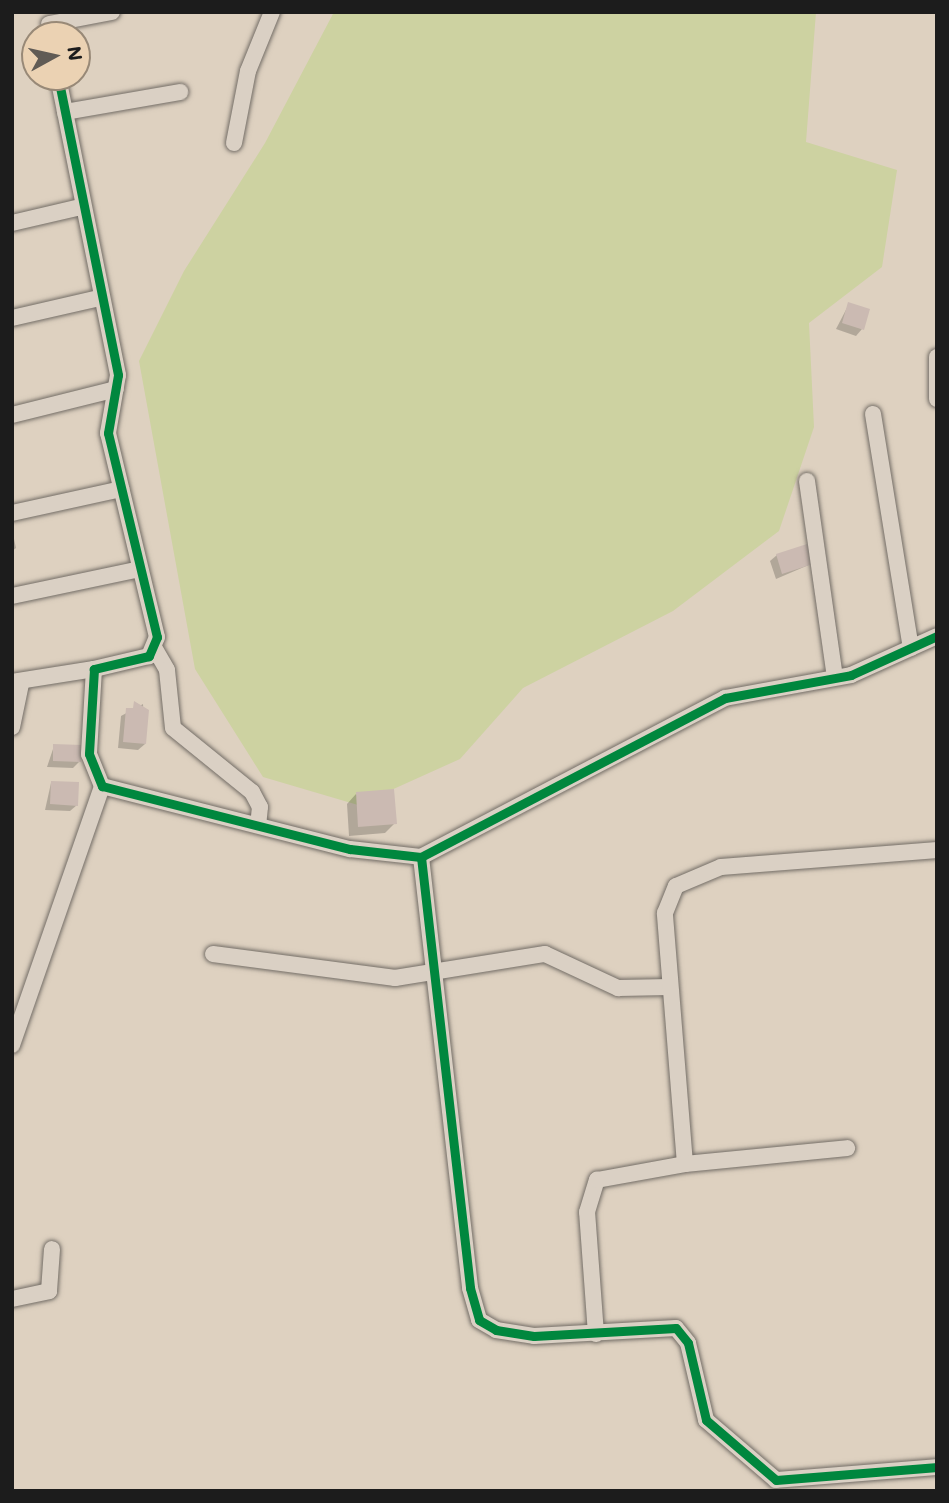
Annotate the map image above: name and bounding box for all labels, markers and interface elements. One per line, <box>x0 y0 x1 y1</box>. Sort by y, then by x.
north arrow <box>21 21 91 91</box>
text: N <box>62 44 89 62</box>

